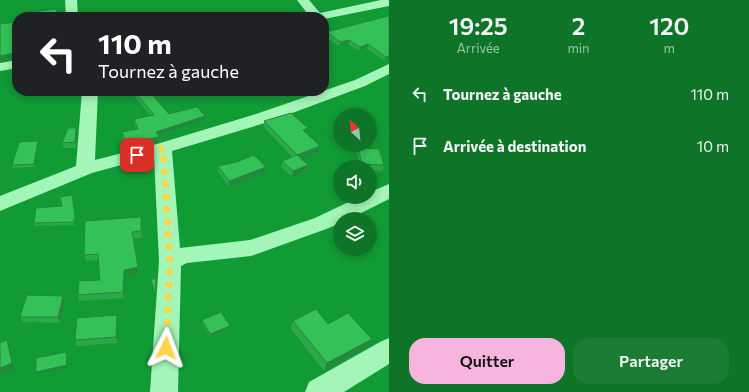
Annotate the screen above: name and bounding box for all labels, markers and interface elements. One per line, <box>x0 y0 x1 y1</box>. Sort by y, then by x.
text: 19:25 <box>449 11 508 40</box>
text: 2 <box>572 11 585 40</box>
text: 120 <box>649 11 689 40</box>
text: 110 m <box>98 26 172 60</box>
icon: left <box>32 28 84 80</box>
text: Arrivée <box>457 40 500 56</box>
text: min <box>567 40 590 56</box>
text: m <box>664 40 675 56</box>
text: Tournez à gauche <box>98 60 239 82</box>
icon: left <box>409 83 431 105</box>
text: Tournez à gauche <box>443 85 562 103</box>
text: 110 m <box>690 85 729 103</box>
north arrow <box>333 108 377 152</box>
map controls <box>333 108 377 256</box>
icon: arrive <box>409 135 431 157</box>
text: Arrivée à destination <box>443 137 586 155</box>
text: 10 m <box>697 137 729 155</box>
pin <box>120 138 154 172</box>
icon: arrive <box>126 144 148 166</box>
button: sound <box>333 160 377 204</box>
button: layers <box>333 212 377 256</box>
position arrow <box>145 327 187 369</box>
button: Quitter <box>409 338 565 384</box>
button: Partager <box>573 338 729 384</box>

